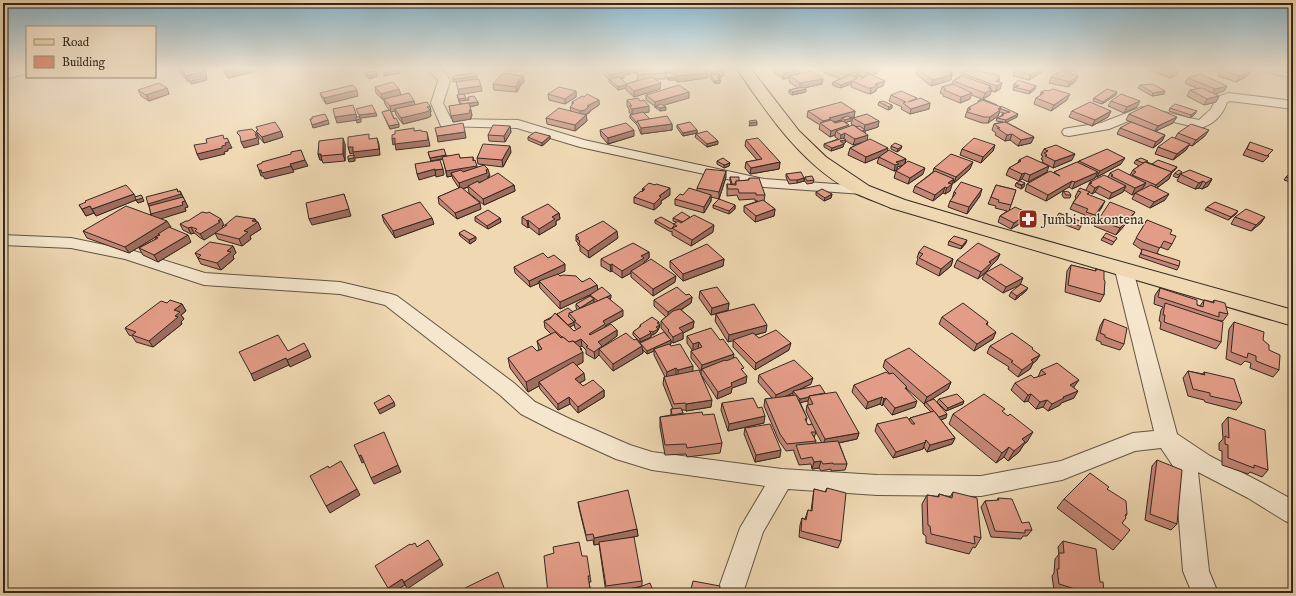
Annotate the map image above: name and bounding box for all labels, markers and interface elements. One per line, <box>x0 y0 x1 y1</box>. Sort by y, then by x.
legend <box>26 26 156 78</box>
text: Road <box>62 35 90 50</box>
text: Building <box>62 55 106 70</box>
pharmacy icon: Jumbi makontena <box>1017 208 1039 230</box>
place label: Jumbi makontena <box>1040 211 1144 229</box>

